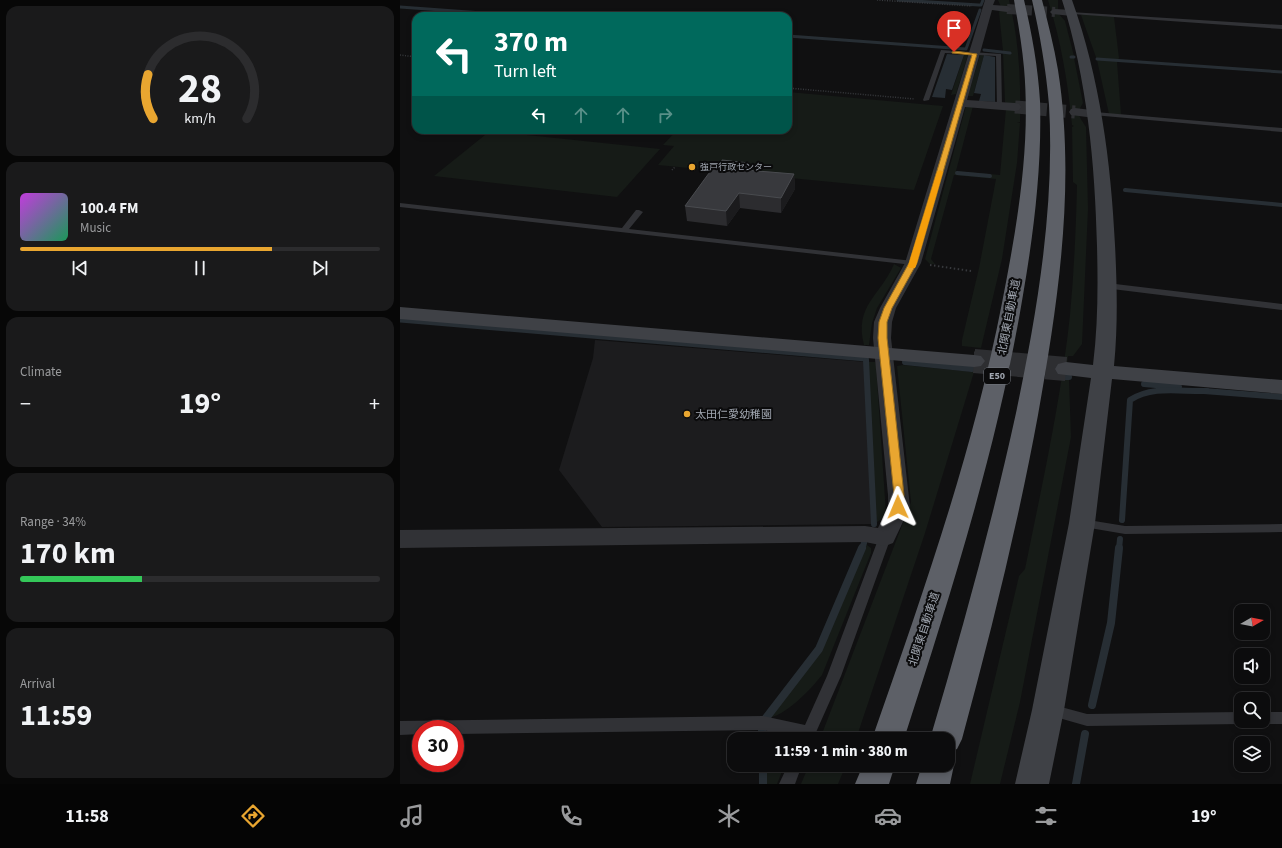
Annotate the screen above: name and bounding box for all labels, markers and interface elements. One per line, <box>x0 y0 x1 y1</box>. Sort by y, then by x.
pin <box>937 11 971 52</box>
icon: arrive <box>943 17 965 39</box>
text: 370 m <box>494 22 568 62</box>
icon: left <box>428 28 480 80</box>
text: 28 <box>178 59 222 119</box>
text: Turn left <box>494 59 556 84</box>
icon: left <box>528 104 550 126</box>
icon: ahead <box>570 104 592 126</box>
icon: ahead <box>612 104 634 126</box>
icon: right <box>654 104 676 126</box>
text: km/h <box>184 107 216 128</box>
place label: 強戸行政センター <box>700 161 772 174</box>
marker: 強戸行政センター <box>687 162 697 172</box>
text: 100.4 FM <box>80 198 138 219</box>
text: Music <box>80 219 111 237</box>
icon: previous <box>69 257 91 279</box>
icon: pause <box>189 257 211 279</box>
icon: next <box>309 257 331 279</box>
street label: 北関東自動車道 <box>994 278 1024 356</box>
text: Climate <box>20 363 62 381</box>
road number: E50 <box>984 368 1010 384</box>
text: 19° <box>179 382 221 425</box>
text: − <box>20 388 31 420</box>
text: + <box>369 388 380 420</box>
place label: 太田仁愛幼稚園 <box>695 407 772 422</box>
marker: 太田仁愛幼稚園 <box>682 409 692 419</box>
position arrow <box>877 486 919 528</box>
text: Range · 34% <box>20 513 86 531</box>
text: 170 km <box>20 532 116 575</box>
street label: 北関東自動車道 <box>905 590 943 668</box>
north arrow <box>1234 604 1270 640</box>
map controls <box>1234 604 1270 772</box>
button: sound <box>1234 648 1270 684</box>
text: Arrival <box>20 675 55 693</box>
button: search <box>1234 692 1270 728</box>
text: 11:59 <box>20 694 92 737</box>
speed limit sign: 30 <box>412 720 464 772</box>
button: layers <box>1234 736 1270 772</box>
text: 11:59 · 1 min · 380 m <box>774 741 908 762</box>
icon: directions <box>239 802 267 830</box>
icon: music <box>398 802 426 830</box>
icon: phone <box>557 802 585 830</box>
icon: climate <box>715 802 743 830</box>
icon: car <box>874 802 902 830</box>
icon: filters <box>1032 802 1060 830</box>
text: 11:58 <box>65 804 109 829</box>
text: 19° <box>1191 804 1217 829</box>

